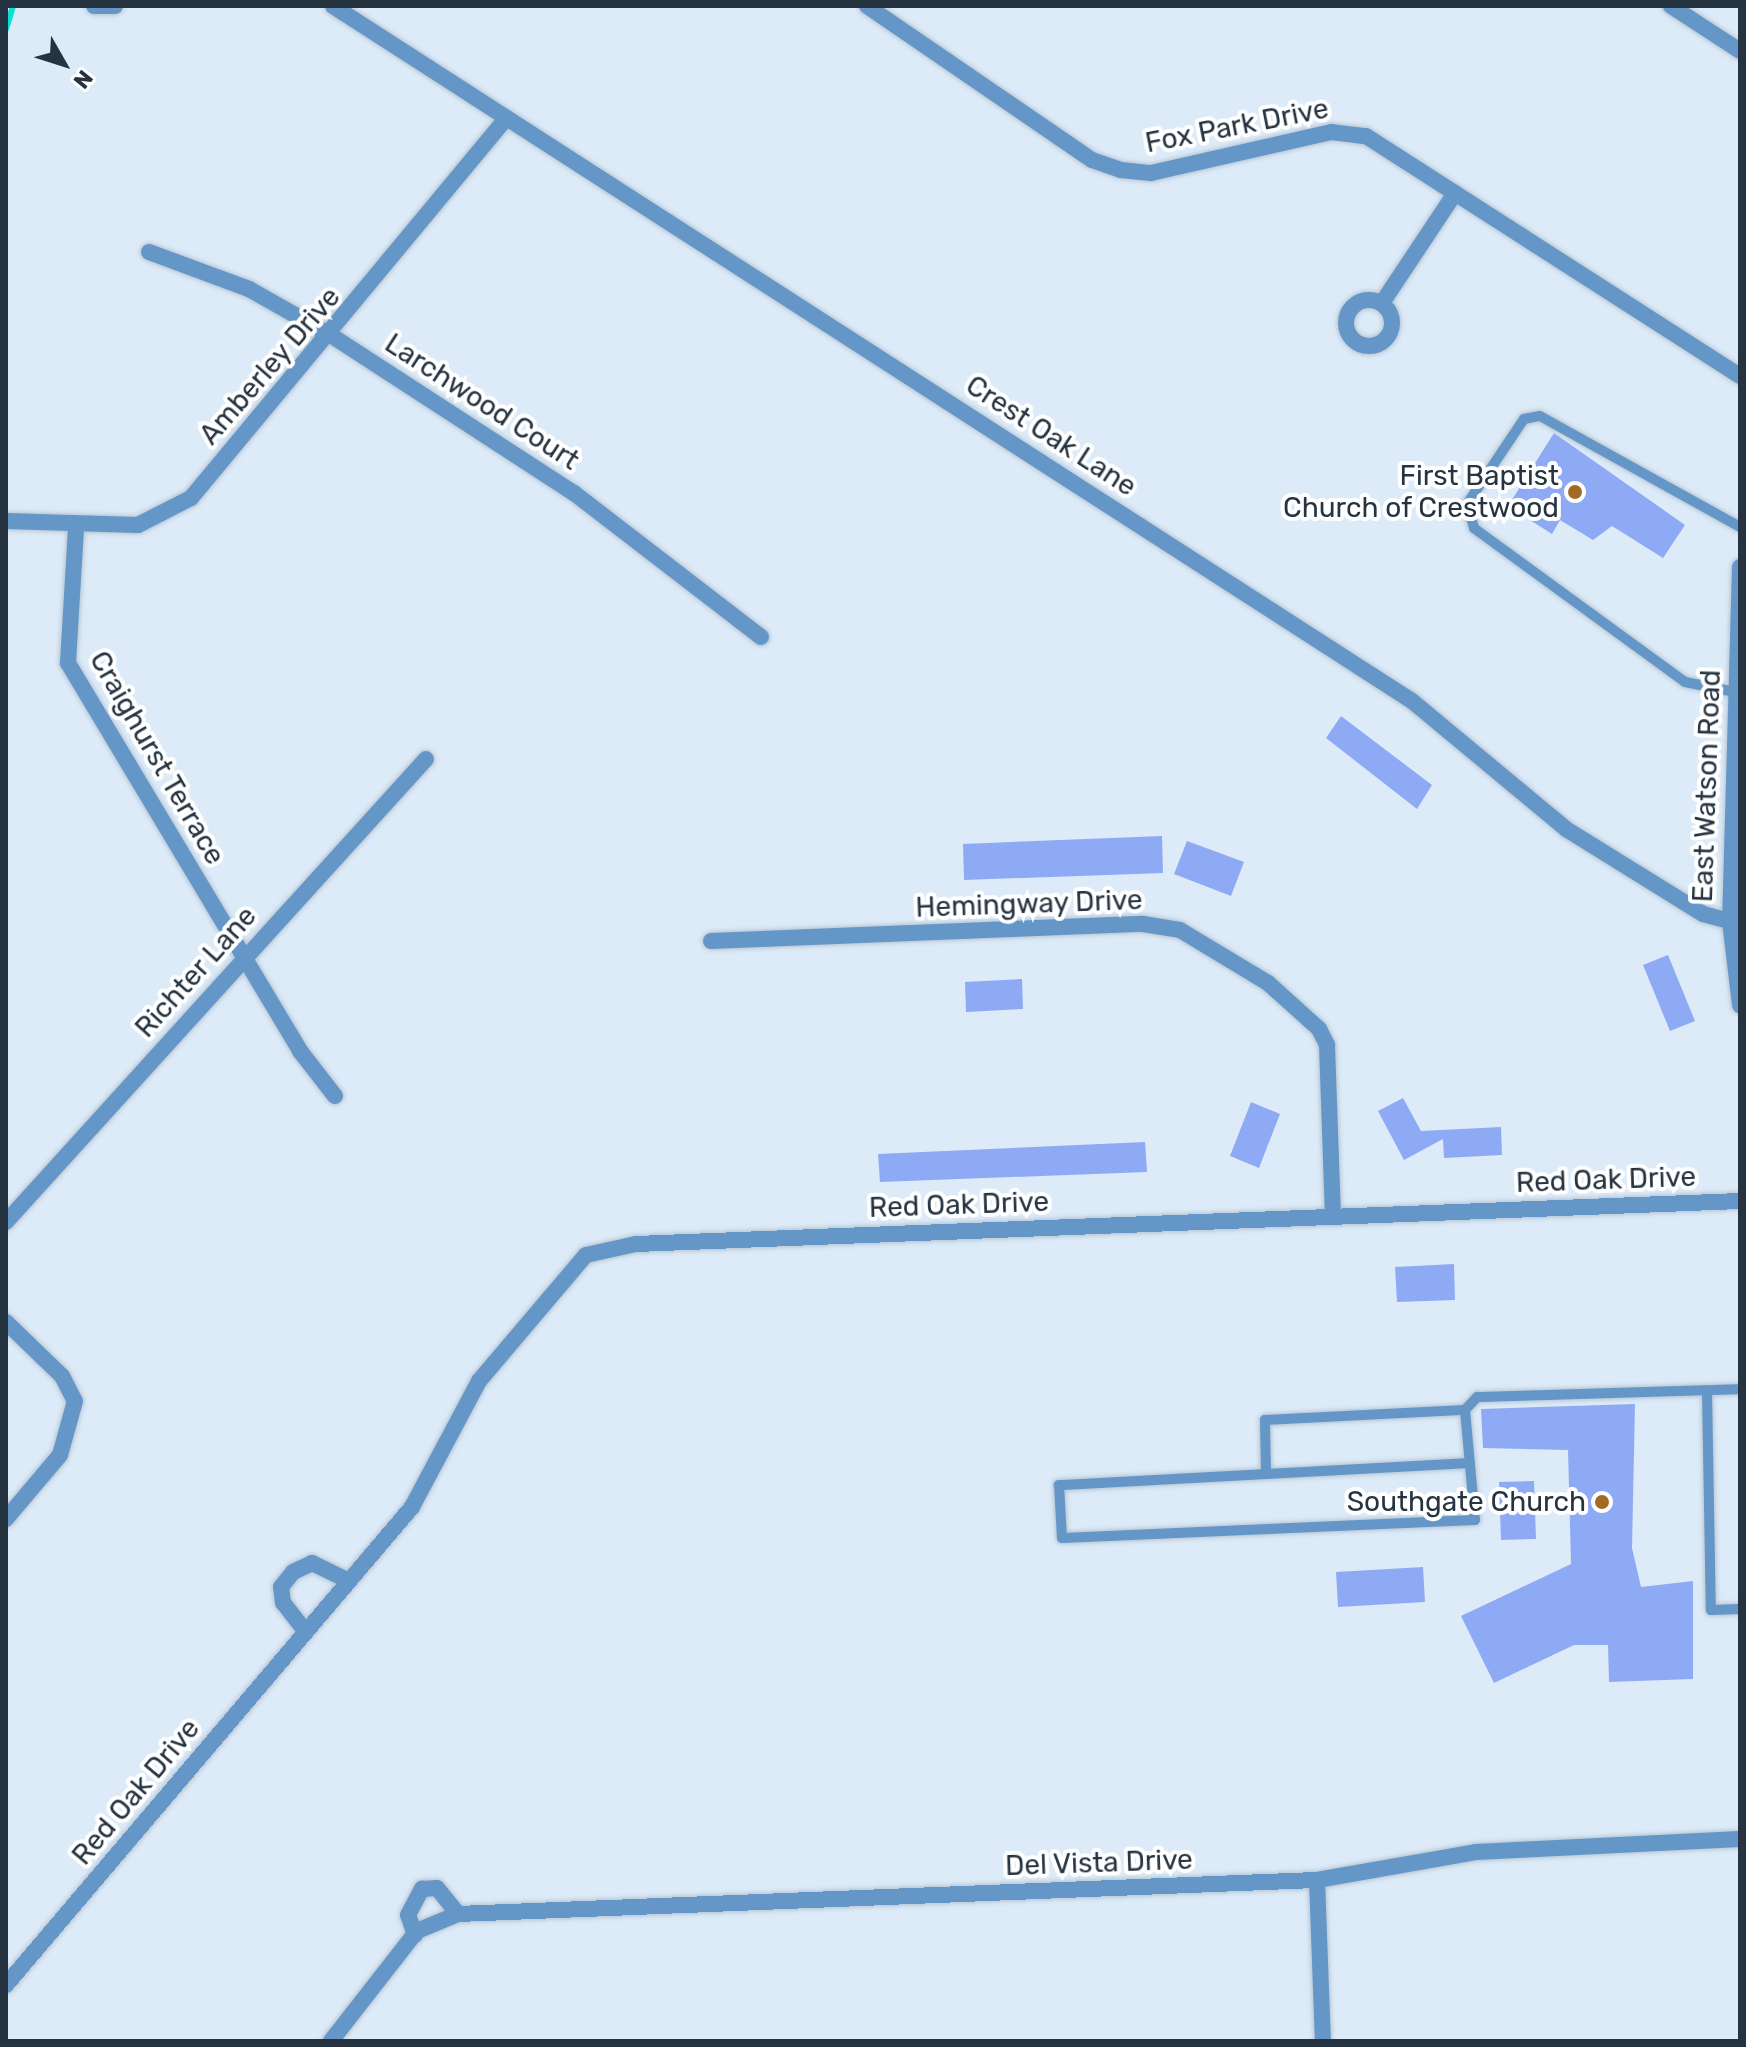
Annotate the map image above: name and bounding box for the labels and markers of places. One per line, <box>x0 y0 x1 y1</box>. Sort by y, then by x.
place label: First Baptist Church of Crestwood <box>1282 459 1559 525</box>
marker: First Baptist Church of Crestwood <box>1566 483 1584 501</box>
place label: Southgate Church <box>1347 1485 1586 1519</box>
marker: Southgate Church <box>1593 1493 1611 1511</box>

